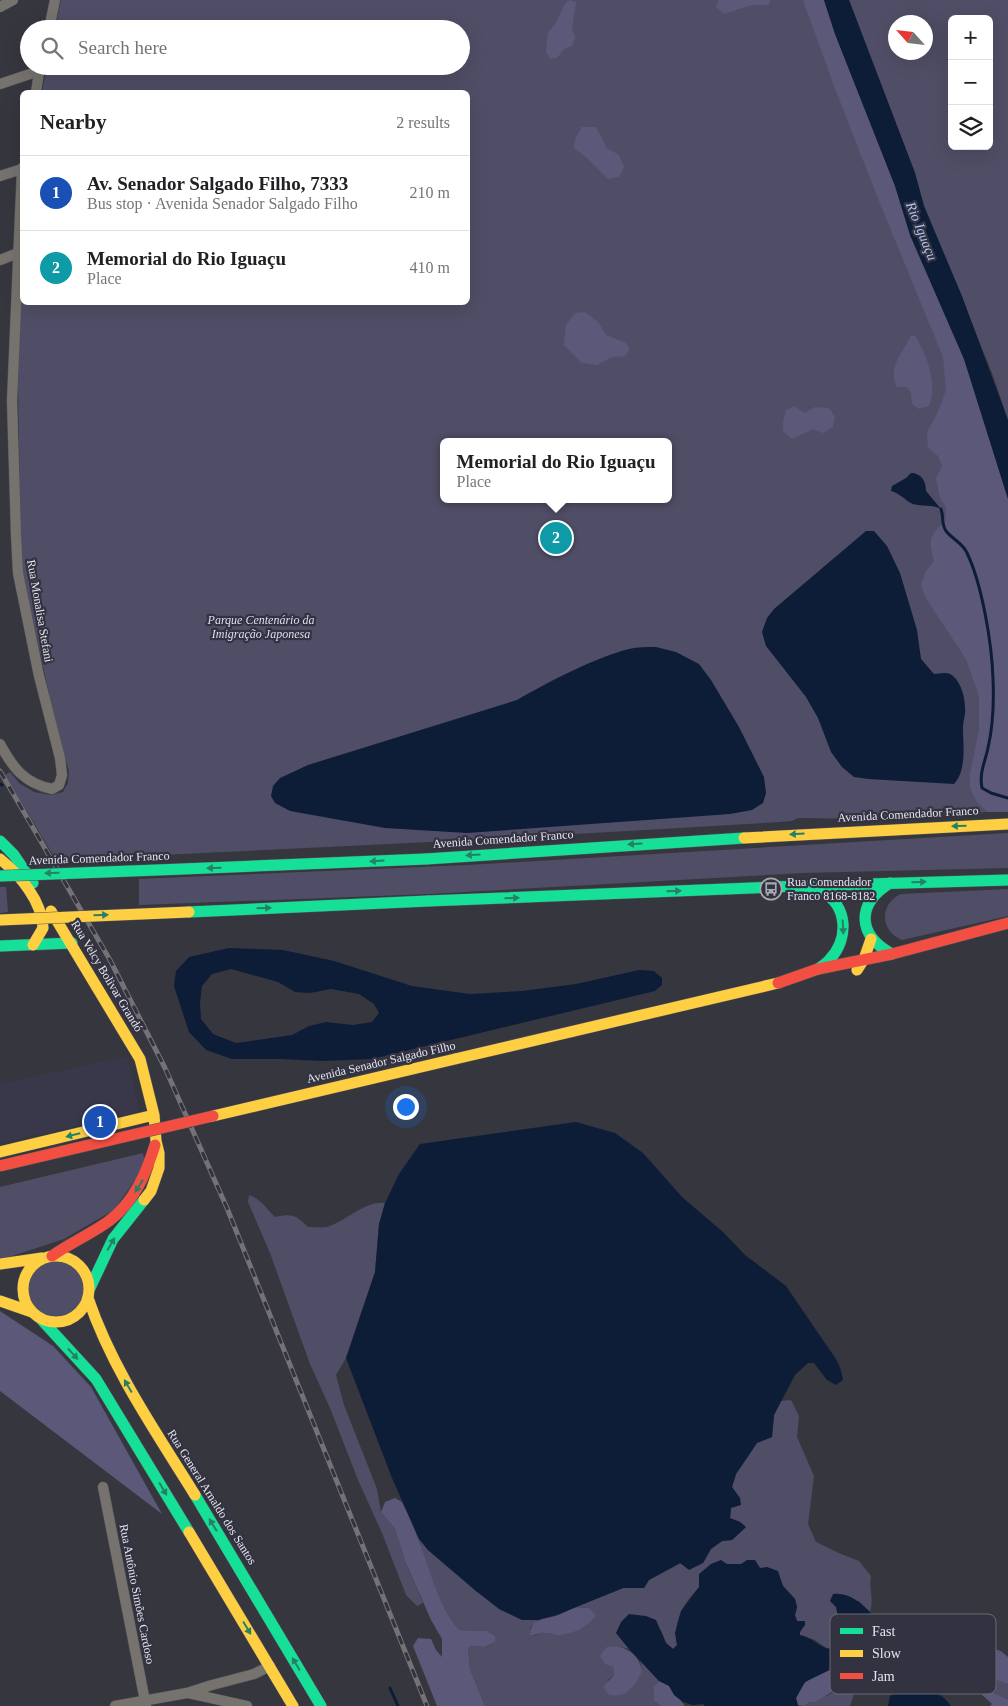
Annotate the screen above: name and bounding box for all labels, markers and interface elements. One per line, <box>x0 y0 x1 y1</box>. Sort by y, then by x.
north arrow <box>888 15 933 60</box>
map controls <box>948 15 993 150</box>
button: + <box>948 15 993 60</box>
search box <box>20 20 470 75</box>
icon: search <box>38 34 66 62</box>
text: Search here <box>78 37 167 58</box>
button: − <box>948 60 993 105</box>
button: layers <box>948 105 993 150</box>
text: Nearby <box>40 110 107 134</box>
text: 2 results <box>396 114 450 131</box>
text: Av. Senador Salgado Filho, 7333 <box>87 173 348 194</box>
text: 1 <box>52 184 60 201</box>
text: 210 m <box>410 184 450 201</box>
text: Bus stop · Avenida Senador Salgado Filho <box>87 195 358 212</box>
water label: Rio Iguaçu <box>903 199 940 263</box>
text: Memorial do Rio Iguaçu <box>87 248 286 269</box>
text: 2 <box>52 259 60 276</box>
text: 410 m <box>410 259 450 276</box>
text: Place <box>87 270 122 287</box>
popup <box>440 438 672 503</box>
text: Memorial do Rio Iguaçu <box>457 451 655 472</box>
text: Place <box>457 473 491 490</box>
pin: 2 <box>540 519 572 557</box>
street label: Rua Monalisa Stefani <box>24 559 56 664</box>
park label: Parque Centenário da Imigração Japonesa <box>207 613 314 641</box>
street label: Avenida Comendador Franco <box>837 803 979 825</box>
one-way arrow <box>951 822 967 830</box>
street label: Avenida Comendador Franco <box>432 827 574 851</box>
one-way arrow <box>789 830 805 838</box>
one-way arrow <box>627 840 643 848</box>
street label: Avenida Comendador Franco <box>28 849 170 867</box>
one-way arrow <box>464 852 480 860</box>
one-way arrow <box>369 858 385 866</box>
one-way arrow <box>206 864 222 872</box>
one-way arrow <box>44 869 60 877</box>
place label: Rua Comendador Franco 8168-8182 <box>787 875 875 903</box>
bus stop icon: Rua Comendador Franco 8168-8182 <box>759 877 783 901</box>
one-way arrow <box>911 878 927 886</box>
one-way arrow <box>667 887 683 895</box>
one-way arrow <box>504 894 520 902</box>
one-way arrow <box>256 904 272 912</box>
one-way arrow <box>93 911 109 919</box>
street label: Rua Velcy Bolivar Grandó <box>68 918 146 1034</box>
one-way arrow <box>840 919 848 935</box>
street label: Avenida Senador Salgado Filho <box>305 1038 457 1086</box>
your location <box>393 1094 419 1120</box>
pin: 1 <box>84 1103 116 1141</box>
one-way arrow <box>65 1131 80 1139</box>
one-way arrow <box>134 1180 143 1193</box>
one-way arrow <box>106 1237 115 1251</box>
one-way arrow <box>67 1348 79 1360</box>
one-way arrow <box>124 1379 132 1394</box>
street label: Rua General Arnaldo dos Santos <box>165 1427 260 1567</box>
one-way arrow <box>158 1483 167 1496</box>
one-way arrow <box>208 1518 217 1531</box>
street label: Rua Antônio Simões Cardoso <box>117 1523 157 1665</box>
legend <box>830 1614 996 1694</box>
one-way arrow <box>243 1621 252 1634</box>
text: Fast <box>872 1624 895 1639</box>
text: Slow <box>872 1646 902 1661</box>
one-way arrow <box>292 1658 301 1671</box>
text: Jam <box>872 1669 895 1684</box>

